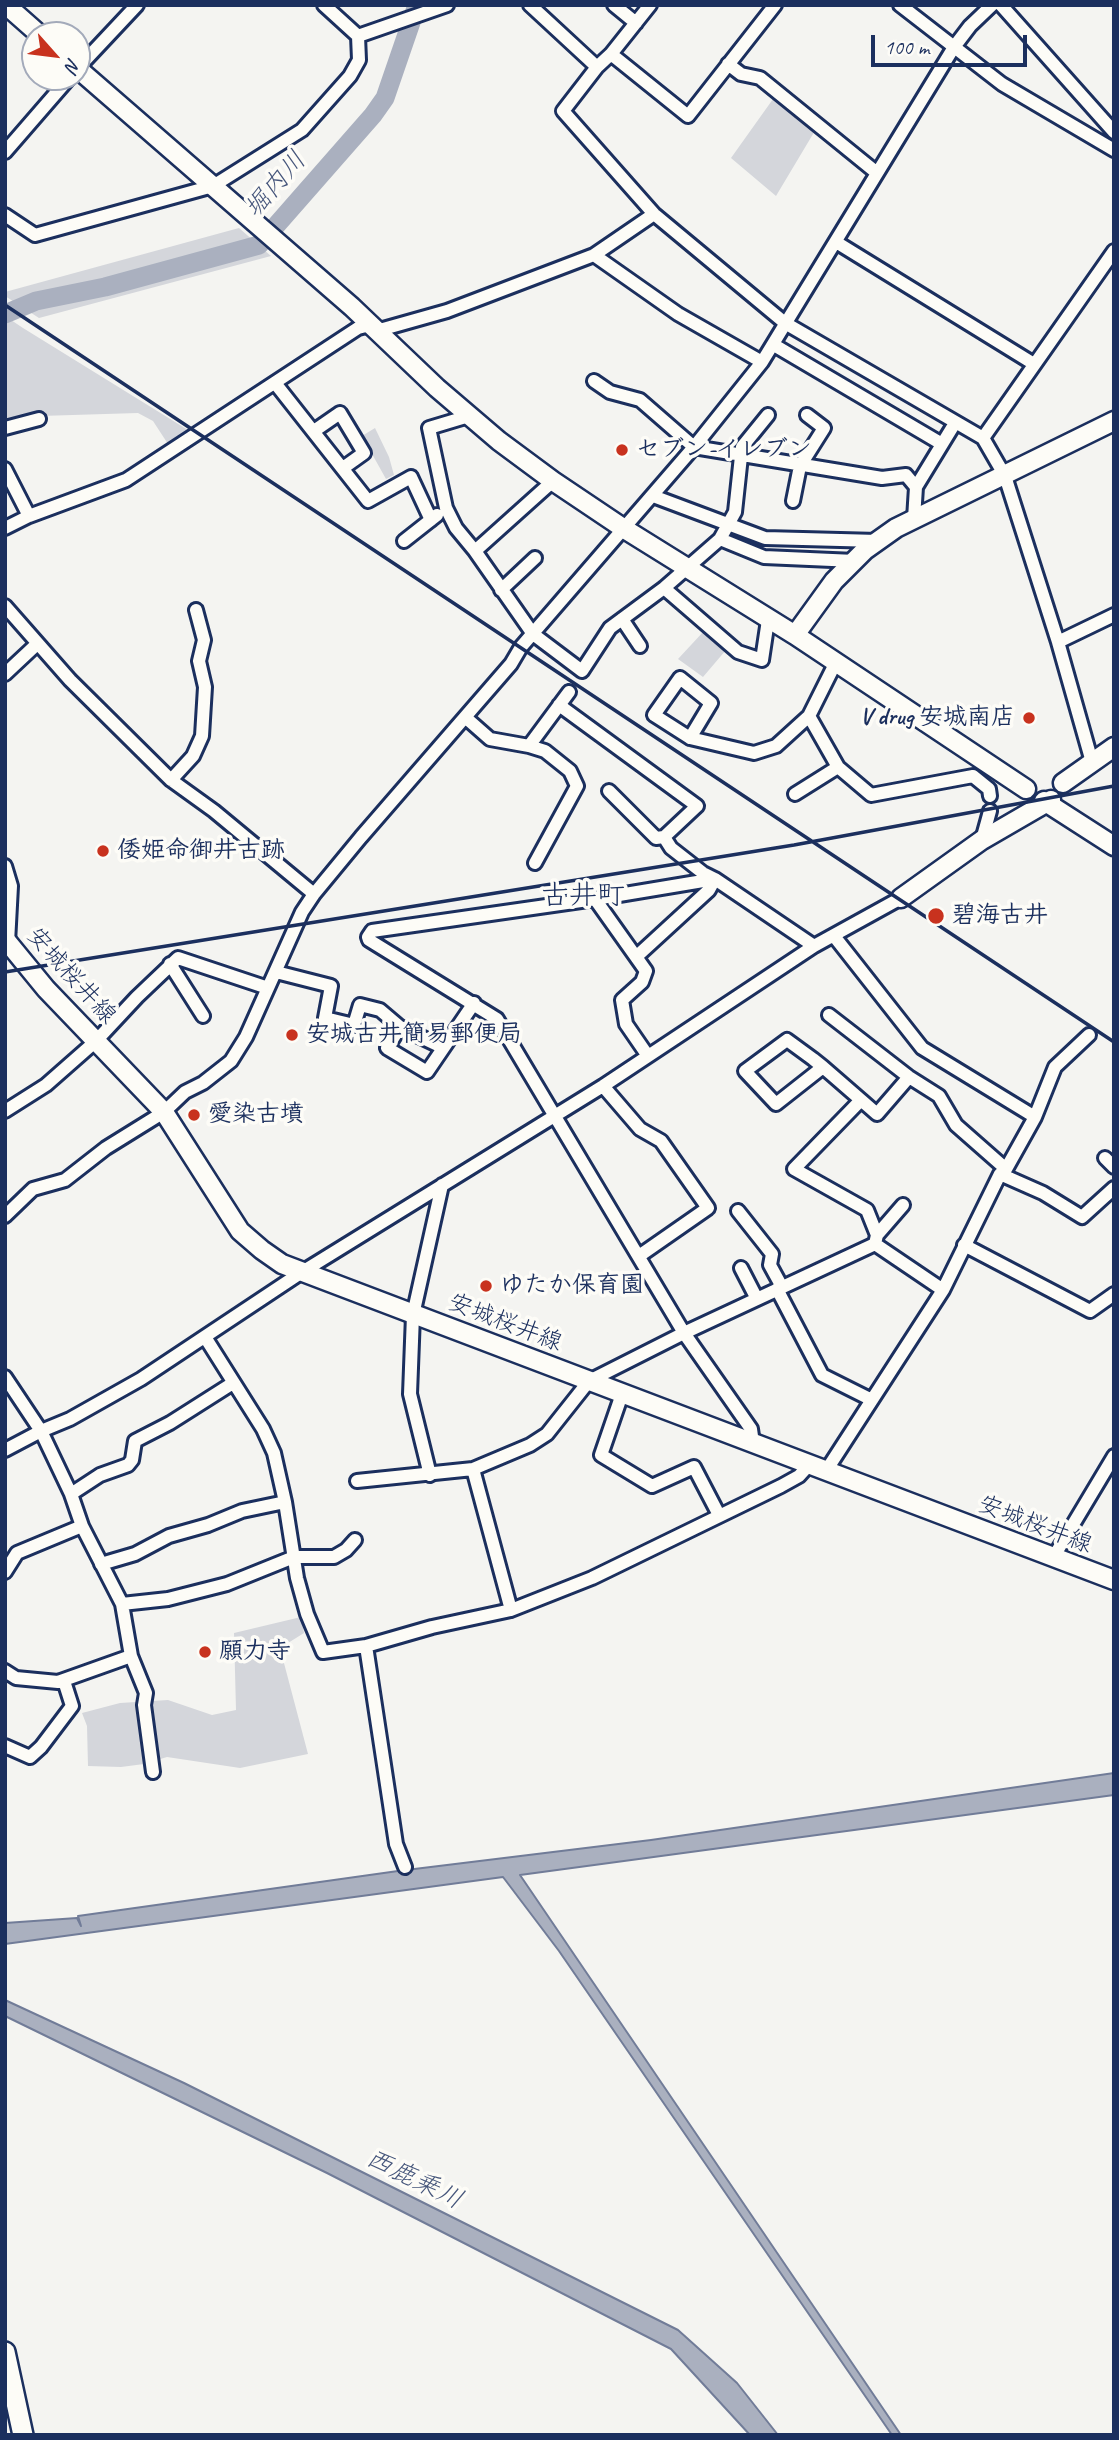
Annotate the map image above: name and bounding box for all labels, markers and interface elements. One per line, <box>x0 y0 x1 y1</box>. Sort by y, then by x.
north arrow <box>21 21 91 91</box>
scale bar <box>874 21 1030 65</box>
text: 100 m <box>884 34 929 60</box>
text: N <box>59 54 86 76</box>
water label: 堀内川 <box>239 145 313 225</box>
place label: セブン-イレブン <box>636 436 812 464</box>
marker: セブン-イレブン <box>614 442 630 458</box>
place label: V drug 安城南店 <box>860 704 1015 732</box>
marker: V drug 安城南店 <box>1021 710 1037 726</box>
place label: 倭姫命御井古跡 <box>117 837 285 865</box>
marker: 倭姫命御井古跡 <box>95 843 111 859</box>
district label: 古井町 <box>541 880 625 914</box>
place label: 碧海古井 <box>952 902 1048 930</box>
marker: 碧海古井 <box>926 906 946 926</box>
street label: 安城桜井線 <box>20 922 122 1030</box>
place label: 安城古井簡易郵便局 <box>306 1021 522 1049</box>
marker: 安城古井簡易郵便局 <box>284 1027 300 1043</box>
place label: 愛染古墳 <box>208 1101 304 1129</box>
marker: 愛染古墳 <box>186 1107 202 1123</box>
place label: ゆたか保育園 <box>500 1272 644 1300</box>
marker: ゆたか保育園 <box>478 1278 494 1294</box>
street label: 安城桜井線 <box>444 1288 566 1358</box>
street label: 安城桜井線 <box>974 1490 1096 1560</box>
place label: 願力寺 <box>219 1638 291 1666</box>
marker: 願力寺 <box>197 1644 213 1660</box>
water label: 西鹿乗川 <box>360 2143 468 2217</box>

